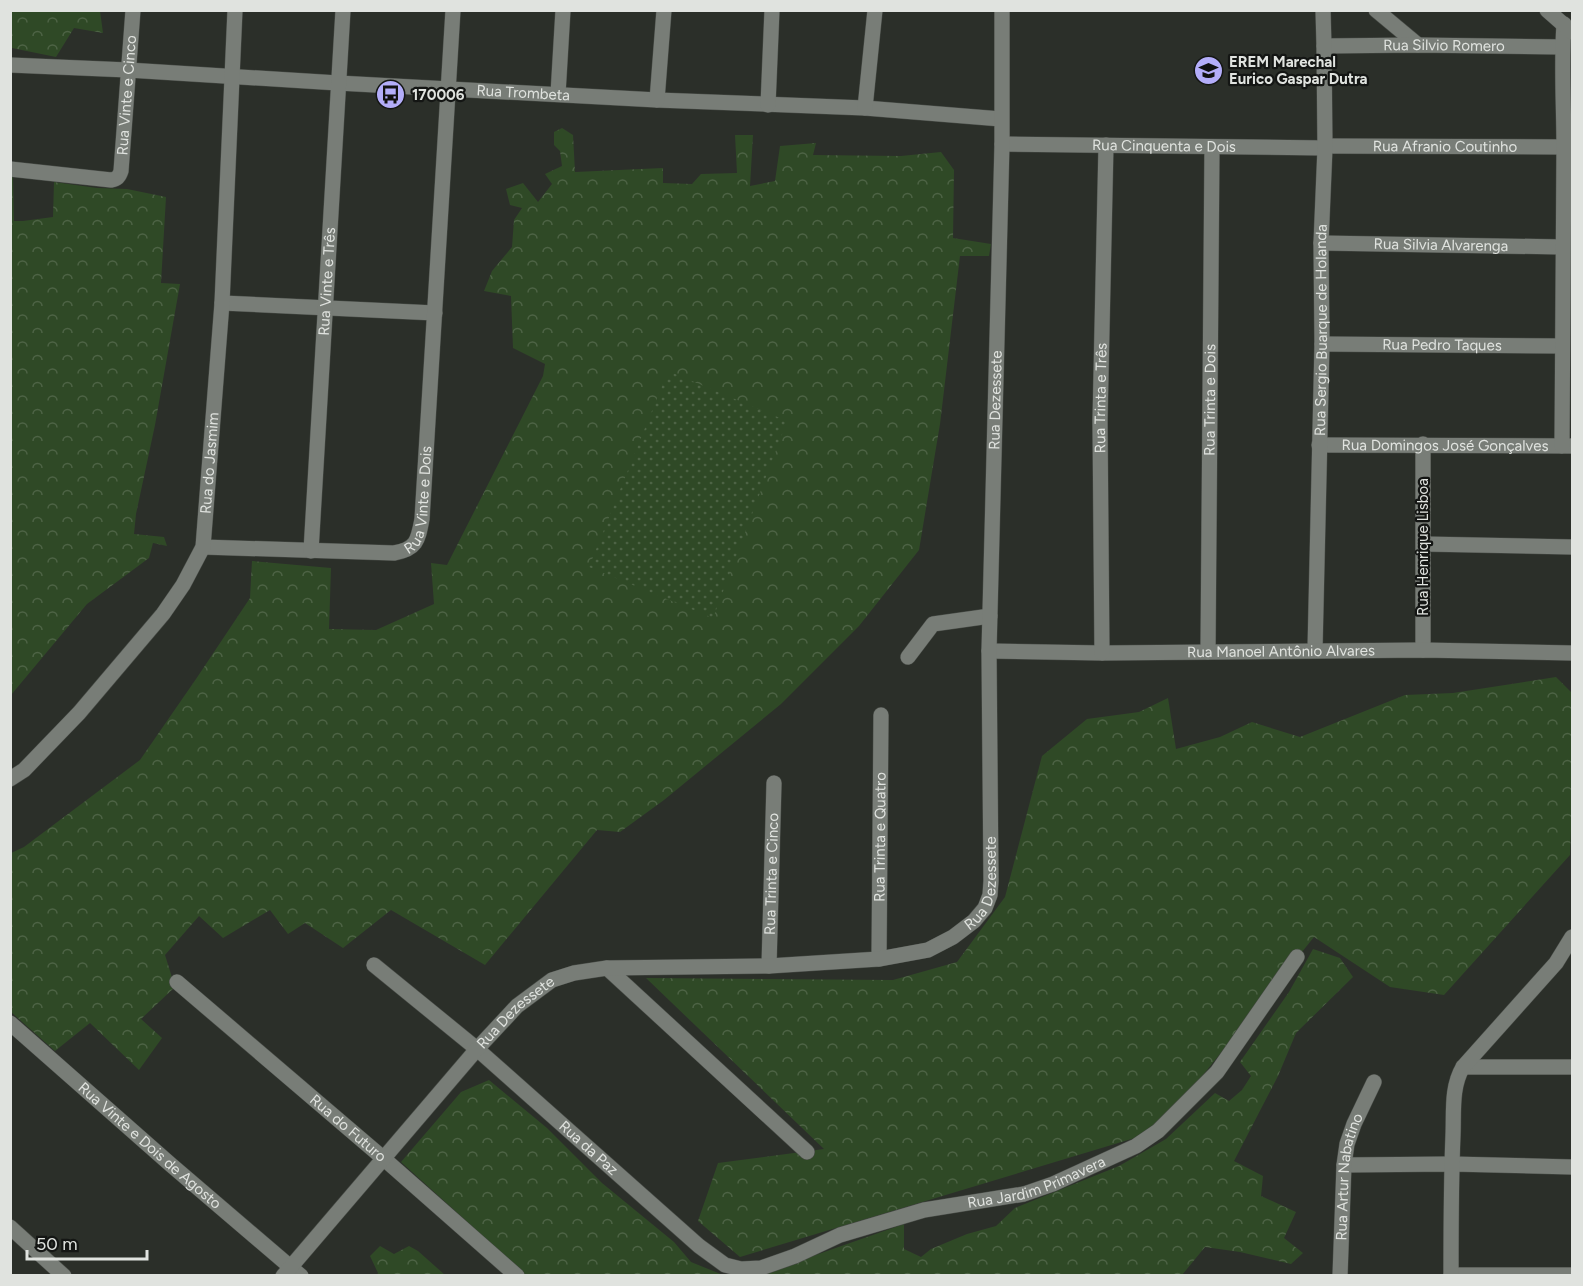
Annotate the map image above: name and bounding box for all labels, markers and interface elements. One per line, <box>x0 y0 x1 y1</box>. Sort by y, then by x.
street label: Rua Vinte e Cinco <box>113 34 140 156</box>
street label: Rua Silvio Romero <box>1383 36 1505 55</box>
place label: EREM Marechal Eurico Gaspar Dutra <box>1229 53 1368 88</box>
school or university icon: EREM Marechal Eurico Gaspar Dutra <box>1192 55 1224 87</box>
bus stop icon: 170006 <box>375 79 407 111</box>
street label: Rua Trombeta <box>476 81 570 104</box>
place label: 170006 <box>412 86 465 104</box>
street label: Rua Cinquenta e Dois <box>1092 136 1236 156</box>
street label: Rua Afranio Coutinho <box>1373 137 1518 156</box>
street label: Rua Sergio Buarque de Holanda <box>1311 224 1331 436</box>
street label: Rua Vinte e Três <box>315 227 339 336</box>
street label: Rua Silvia Alvarenga <box>1373 235 1508 255</box>
street label: Rua Pedro Taques <box>1382 336 1502 354</box>
street label: Rua Trinta e Três <box>1091 343 1111 453</box>
street label: Rua Trinta e Dois <box>1201 344 1219 456</box>
street label: Rua Dezessete <box>985 350 1006 450</box>
street label: Rua do Jasmim <box>197 412 222 515</box>
street label: Rua Domingos José Gonçalves <box>1342 436 1548 455</box>
street label: Rua Vinte e Dois <box>401 445 435 558</box>
street label: Rua Henrique Lisboa <box>1414 478 1432 616</box>
street label: Rua Manoel Antônio Alvares <box>1187 641 1375 661</box>
street label: Rua Trinta e Quatro <box>870 772 890 902</box>
street label: Rua Trinta e Cinco <box>761 812 782 935</box>
street label: Rua Dezessete <box>961 836 1000 934</box>
street label: Rua Dezessete <box>473 972 558 1052</box>
street label: Rua Vinte e Dois de Agosto <box>75 1078 225 1213</box>
street label: Rua do Futuro <box>306 1091 390 1166</box>
street label: Rua Artur Nabatino <box>1332 1110 1367 1241</box>
street label: Rua da Paz <box>555 1117 622 1179</box>
street label: Rua Jardim Primavera <box>966 1152 1108 1212</box>
scale bar <box>27 1223 147 1261</box>
text: 50 m <box>36 1233 78 1255</box>

